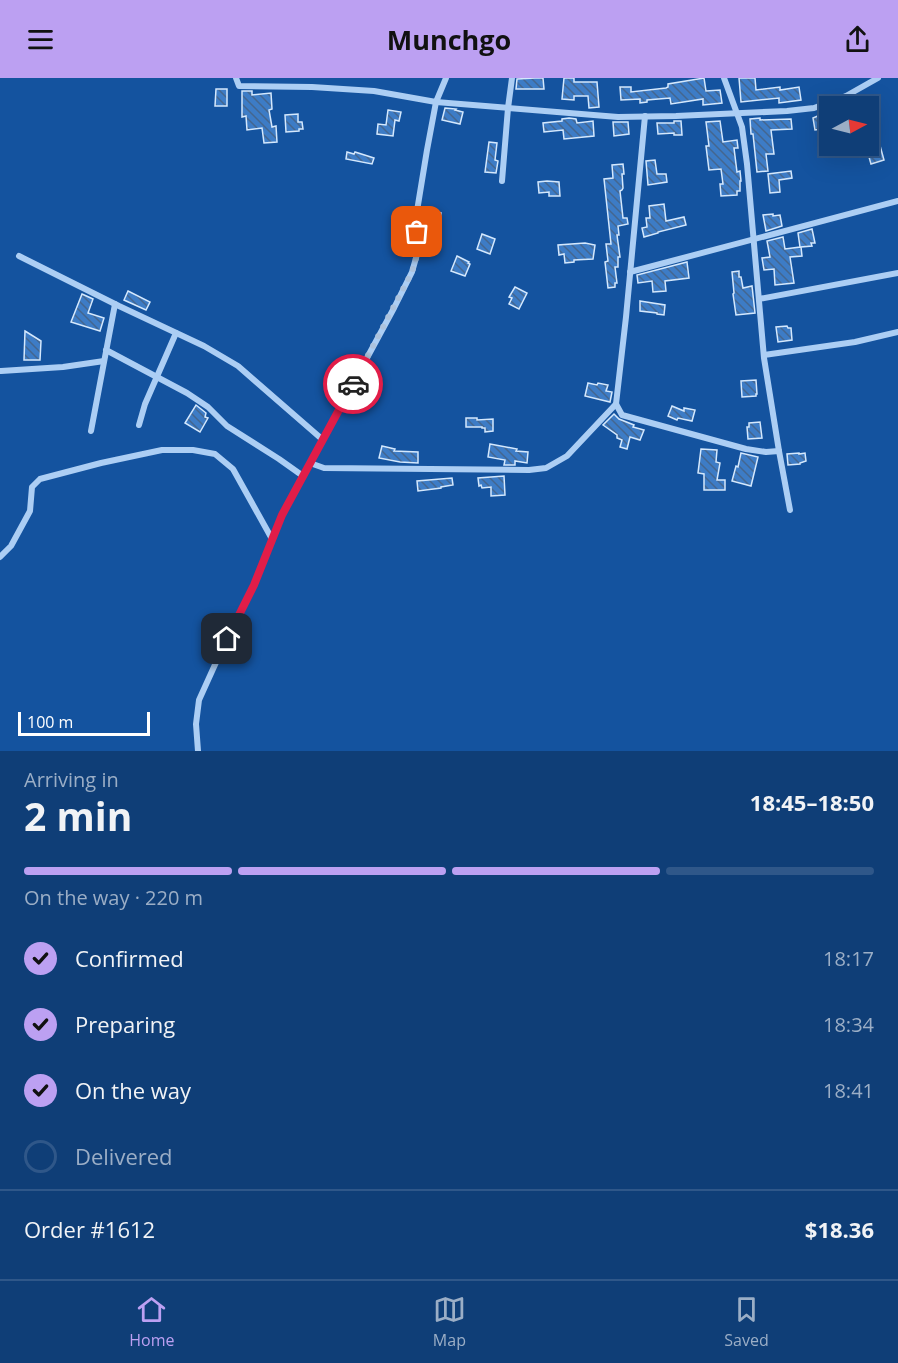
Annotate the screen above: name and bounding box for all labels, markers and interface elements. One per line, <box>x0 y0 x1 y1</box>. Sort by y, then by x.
text: Munchgo <box>387 21 511 58</box>
icon: menu <box>24 23 57 56</box>
icon: share <box>841 23 874 56</box>
north arrow <box>819 96 879 156</box>
map controls <box>819 96 879 156</box>
pin <box>391 206 442 257</box>
icon: bag <box>400 215 433 248</box>
courier <box>323 354 383 414</box>
icon: car <box>337 368 370 401</box>
pin <box>201 613 252 664</box>
icon: home <box>210 622 243 655</box>
scale bar <box>18 709 150 736</box>
text: 100 m <box>27 711 73 733</box>
text: Arriving in <box>24 766 119 793</box>
text: 18:45–18:50 <box>750 787 874 817</box>
text: 2 min <box>24 789 132 842</box>
text: On the way · 220 m <box>24 884 203 911</box>
icon: check <box>24 942 57 975</box>
text: Confirmed <box>75 943 184 973</box>
text: 18:17 <box>823 945 874 972</box>
icon: check <box>24 1008 57 1041</box>
text: Preparing <box>75 1009 175 1039</box>
text: 18:34 <box>823 1011 874 1038</box>
icon: check <box>24 1074 57 1107</box>
text: On the way <box>75 1075 191 1105</box>
text: 18:41 <box>823 1077 874 1104</box>
text: Delivered <box>75 1141 173 1171</box>
text: Order #1612 <box>24 1214 155 1244</box>
text: $18.36 <box>805 1214 874 1244</box>
tab: Home <box>129 1293 174 1351</box>
tab: Map <box>433 1293 466 1351</box>
tab: Saved <box>724 1293 769 1351</box>

